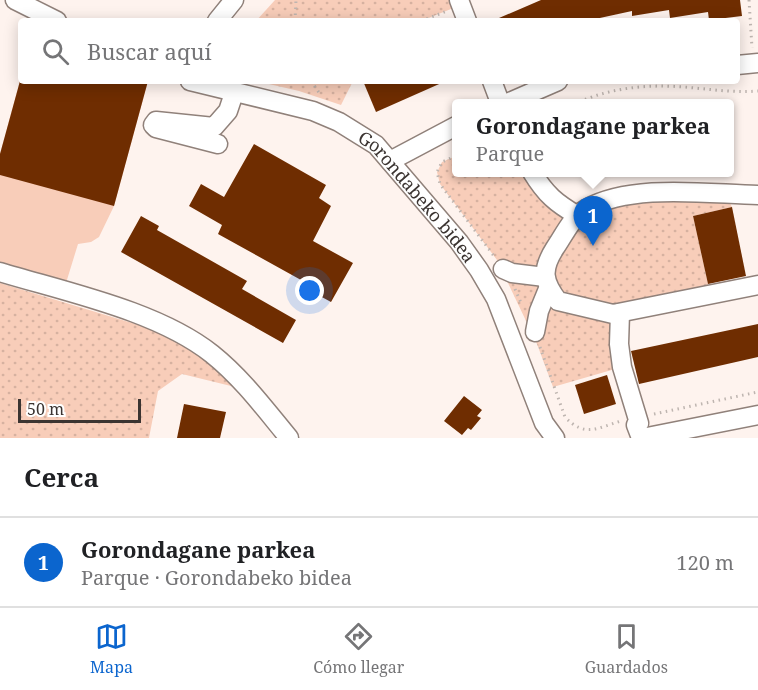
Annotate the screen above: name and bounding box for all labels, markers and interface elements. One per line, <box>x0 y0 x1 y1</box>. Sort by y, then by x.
search box <box>18 18 740 84</box>
icon: search <box>39 35 72 68</box>
text: Buscar aquí <box>87 36 211 66</box>
popup <box>452 99 734 177</box>
text: Gorondagane parkea <box>476 110 710 140</box>
street label: Gorondabeko bidea <box>354 125 482 267</box>
text: Parque <box>476 140 544 167</box>
pin: 1 <box>574 196 612 246</box>
your location <box>295 276 324 305</box>
scale bar <box>18 396 141 424</box>
text: 50 m <box>27 398 64 420</box>
text: Cerca <box>24 459 99 495</box>
text: Gorondagane parkea <box>81 534 315 564</box>
text: 1 <box>38 549 49 576</box>
text: 120 m <box>676 549 734 576</box>
text: Parque · Gorondabeko bidea <box>81 564 352 591</box>
tab: Mapa <box>90 620 133 678</box>
tab: Cómo llegar <box>313 620 404 678</box>
tab: Guardados <box>585 620 668 678</box>

